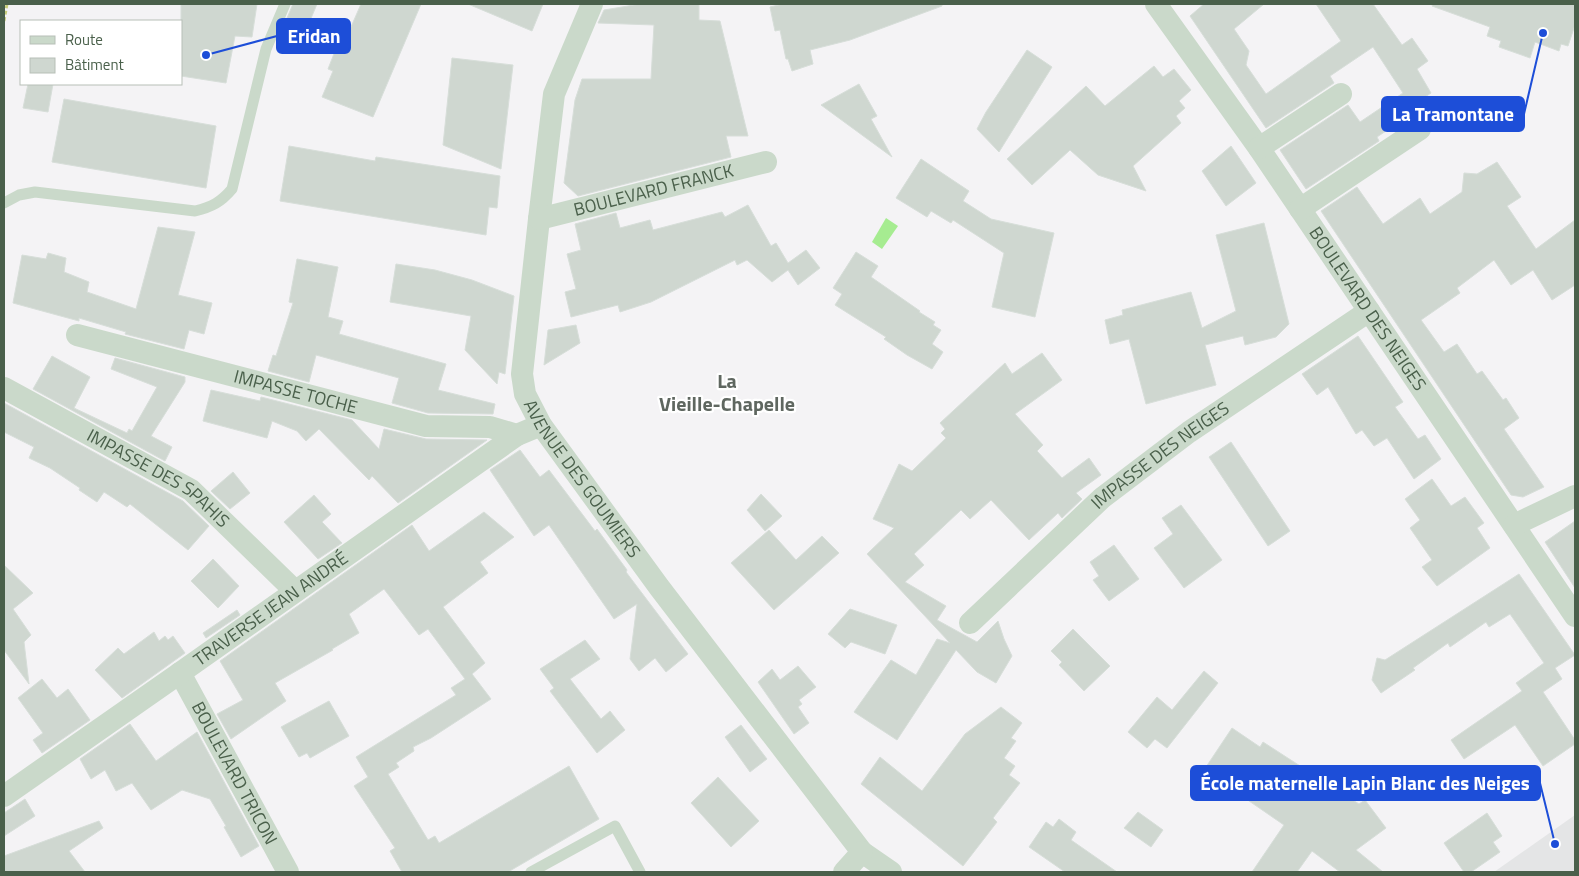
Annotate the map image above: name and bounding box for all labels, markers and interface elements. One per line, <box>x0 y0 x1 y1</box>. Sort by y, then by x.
callout: Eridan <box>277 19 350 53</box>
legend <box>20 20 182 85</box>
text: Eridan <box>287 21 341 50</box>
text: Route <box>65 28 103 51</box>
text: Bâtiment <box>65 53 124 76</box>
callout: La Tramontane <box>1382 97 1524 131</box>
text: La Tramontane <box>1392 99 1514 128</box>
street label: BOULEVARD FRANCK <box>571 157 736 223</box>
street label: BOULEVARD DES NEIGES <box>1303 221 1433 396</box>
street label: IMPASSE TOCHE <box>231 362 361 421</box>
district label: La Vieille-Chapelle <box>659 365 795 419</box>
street label: AVENUE DES GOUMIERS <box>517 395 648 563</box>
street label: IMPASSE DES NEIGES <box>1084 395 1235 515</box>
street label: IMPASSE DES SPAHIS <box>82 422 236 533</box>
street label: TRAVERSE JEAN ANDRÉ <box>188 544 353 672</box>
street label: BOULEVARD TRICON <box>185 697 285 849</box>
callout: École maternelle Lapin Blanc des Neiges <box>1191 766 1540 800</box>
text: École maternelle Lapin Blanc des Neiges <box>1200 768 1530 797</box>

